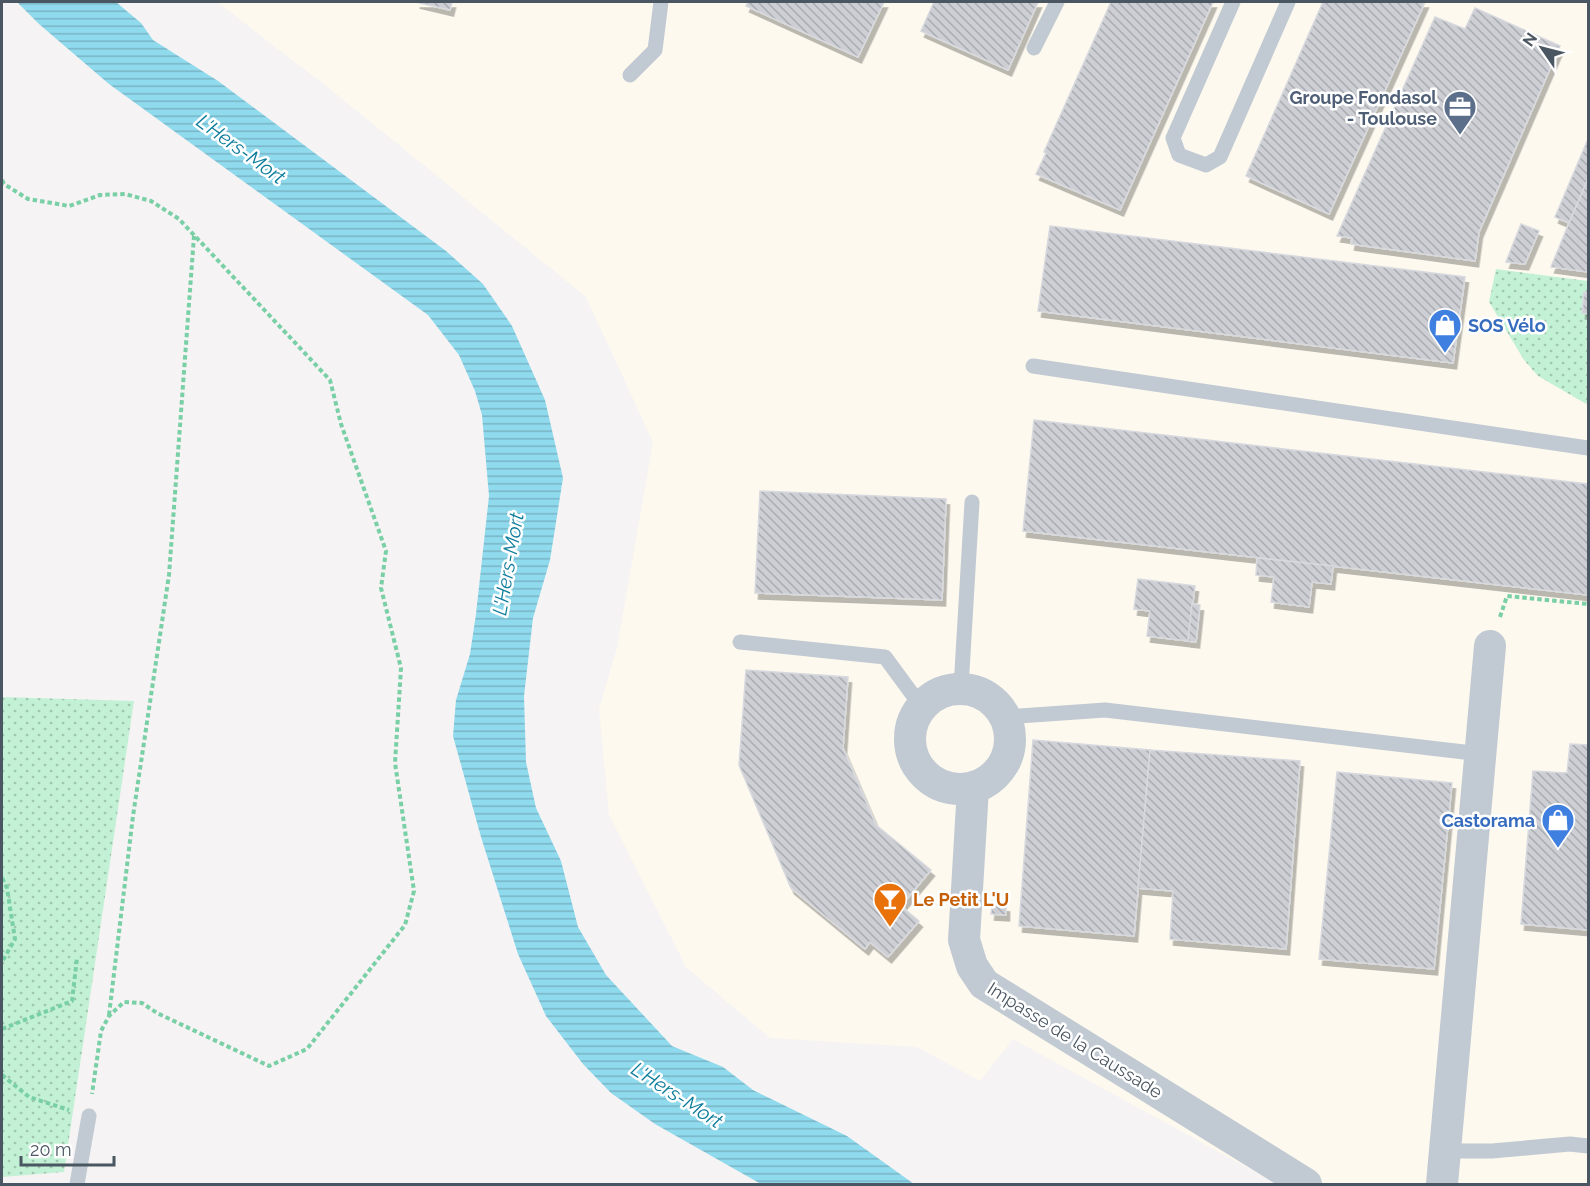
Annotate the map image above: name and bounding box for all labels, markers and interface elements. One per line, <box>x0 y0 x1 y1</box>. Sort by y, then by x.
north arrow <box>1512 18 1572 78</box>
text: N <box>1519 29 1541 50</box>
place label: Groupe Fondasol - Toulouse <box>1290 87 1437 129</box>
office icon: Groupe Fondasol - Toulouse <box>1442 89 1478 136</box>
water label: L'Hers-Mort <box>192 109 290 189</box>
shop icon: SOS Vélo <box>1427 307 1463 354</box>
place label: SOS Vélo <box>1468 315 1546 336</box>
water label: L'Hers-Mort <box>487 510 529 617</box>
shop icon: Castorama <box>1540 802 1576 849</box>
place label: Castorama <box>1441 810 1535 831</box>
bar icon: Le Petit L'U <box>872 881 908 928</box>
place label: Le Petit L'U <box>913 889 1009 910</box>
street label: Impasse de la Caussade <box>984 978 1167 1103</box>
water label: L'Hers-Mort <box>627 1057 727 1134</box>
scale bar <box>21 1129 114 1167</box>
text: 20 m <box>30 1139 72 1160</box>

